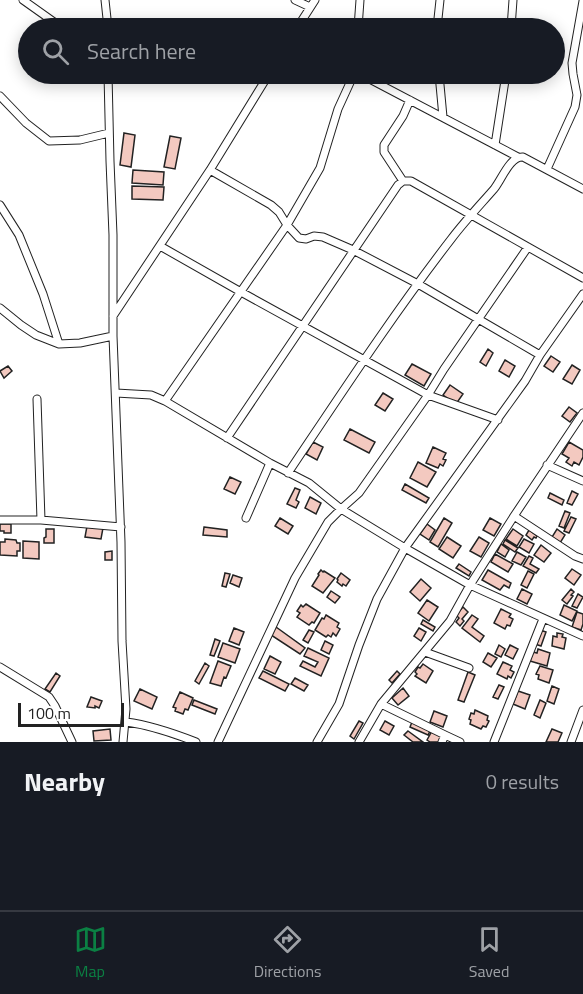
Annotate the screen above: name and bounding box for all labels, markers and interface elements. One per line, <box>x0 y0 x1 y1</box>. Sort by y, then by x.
search box <box>18 18 565 84</box>
text: Search here <box>87 34 196 68</box>
icon: search <box>39 35 72 68</box>
scale bar <box>18 700 124 728</box>
text: 100 m <box>27 701 71 725</box>
text: Nearby <box>24 762 105 801</box>
text: 0 results <box>486 766 559 797</box>
tab: Map <box>74 923 107 983</box>
tab: Directions <box>254 923 322 983</box>
tab: Saved <box>469 923 509 983</box>

